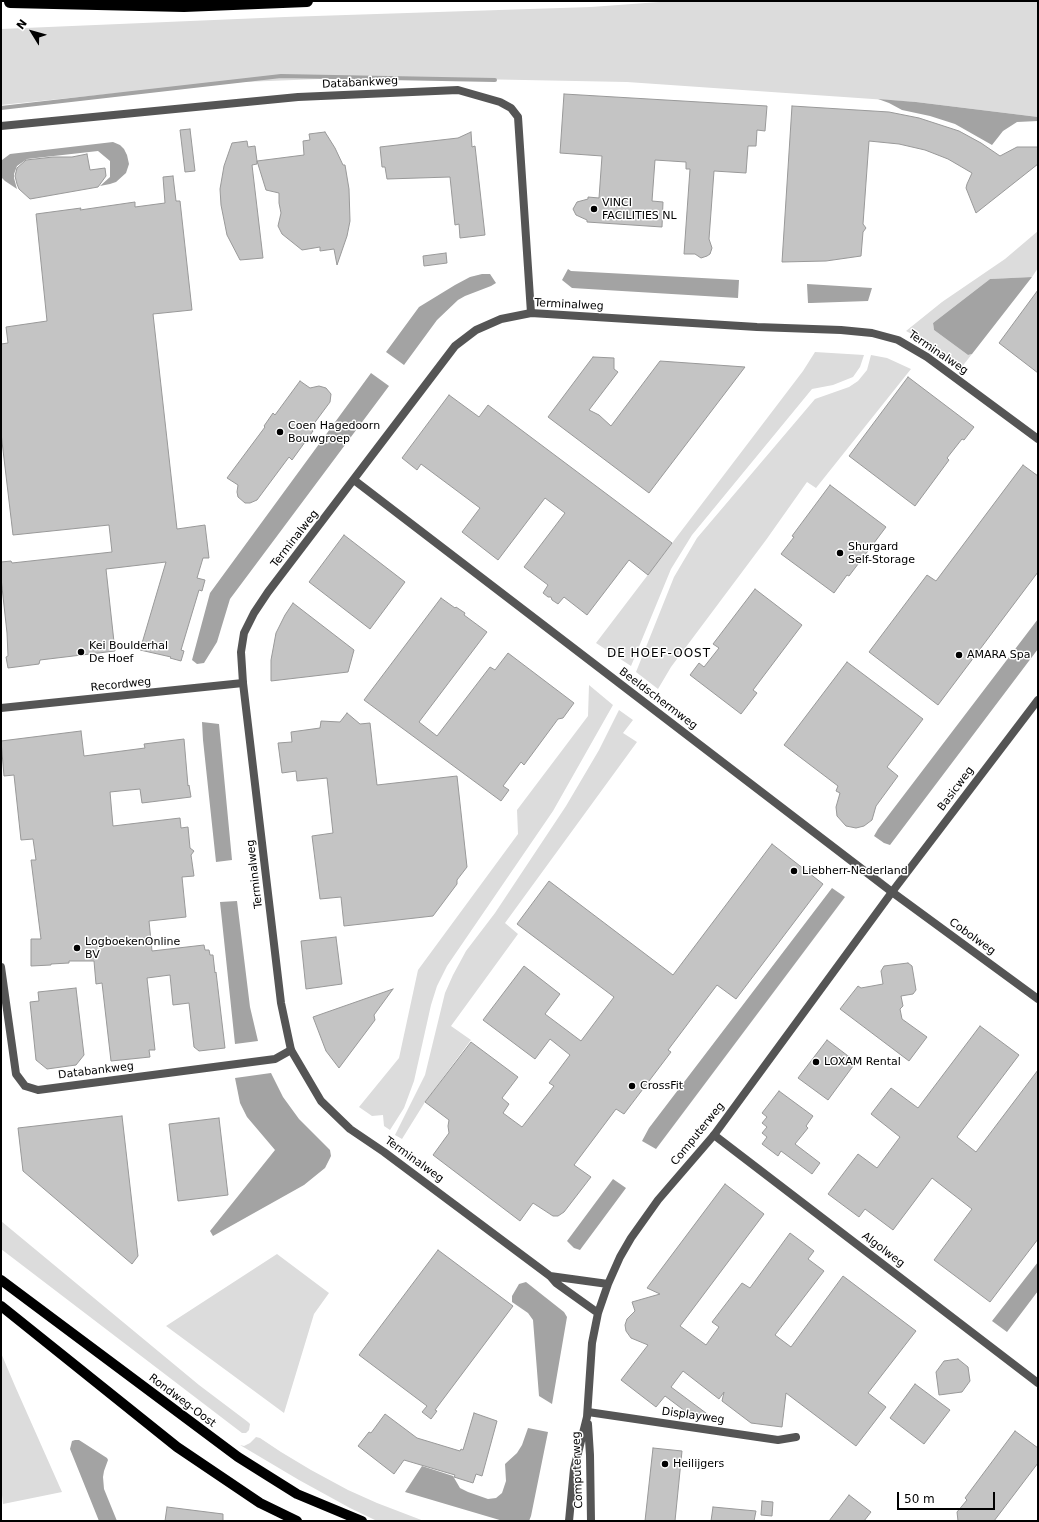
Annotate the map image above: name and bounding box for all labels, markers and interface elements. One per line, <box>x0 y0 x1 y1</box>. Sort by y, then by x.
north arrow <box>12 12 52 52</box>
text: N <box>14 17 30 32</box>
street label: Databankweg <box>322 74 398 92</box>
place label: VINCI FACILITIES NL <box>602 196 677 222</box>
marker: VINCI FACILITIES NL <box>589 204 599 214</box>
street label: Terminalweg <box>534 297 604 313</box>
street label: Terminalweg <box>906 328 970 378</box>
place label: Coen Hagedoorn Bouwgroep <box>288 419 380 445</box>
marker: Coen Hagedoorn Bouwgroep <box>275 427 285 437</box>
street label: Terminalweg <box>268 508 322 570</box>
place label: Shurgard Self-Storage <box>848 540 915 566</box>
marker: Shurgard Self-Storage <box>835 548 845 558</box>
place label: Kei Boulderhal De Hoef <box>89 639 168 665</box>
marker: Kei Boulderhal De Hoef <box>76 647 86 657</box>
district label: DE HOEF-OOST <box>607 647 711 661</box>
place label: AMARA Spa <box>967 648 1030 662</box>
marker: AMARA Spa <box>954 650 964 660</box>
street label: Beeldschermweg <box>616 665 700 733</box>
street label: Recordweg <box>90 675 152 695</box>
street label: Basicweg <box>935 764 977 814</box>
street label: Terminalweg <box>244 839 266 909</box>
place label: Liebherr-Nederland <box>802 864 908 878</box>
marker: Liebherr-Nederland <box>789 866 799 876</box>
street label: Cobolweg <box>946 916 998 958</box>
place label: LogboekenOnline BV <box>85 935 180 961</box>
marker: LogboekenOnline BV <box>72 943 82 953</box>
place label: LOXAM Rental <box>824 1055 901 1069</box>
marker: LOXAM Rental <box>811 1057 821 1067</box>
street label: Databankweg <box>57 1060 135 1082</box>
place label: CrossFit <box>640 1079 683 1093</box>
marker: CrossFit <box>627 1081 637 1091</box>
street label: Computerweg <box>669 1100 727 1168</box>
street label: Terminalweg <box>382 1134 446 1186</box>
street label: Algolweg <box>859 1230 907 1270</box>
street label: Rondweg-Oost <box>146 1372 218 1430</box>
street label: Displayweg <box>661 1405 725 1427</box>
street label: Computerweg <box>570 1431 586 1509</box>
place label: Heilijgers <box>673 1457 724 1471</box>
marker: Heilijgers <box>660 1459 670 1469</box>
scale bar <box>899 1484 997 1510</box>
text: 50 m <box>904 1492 935 1506</box>

